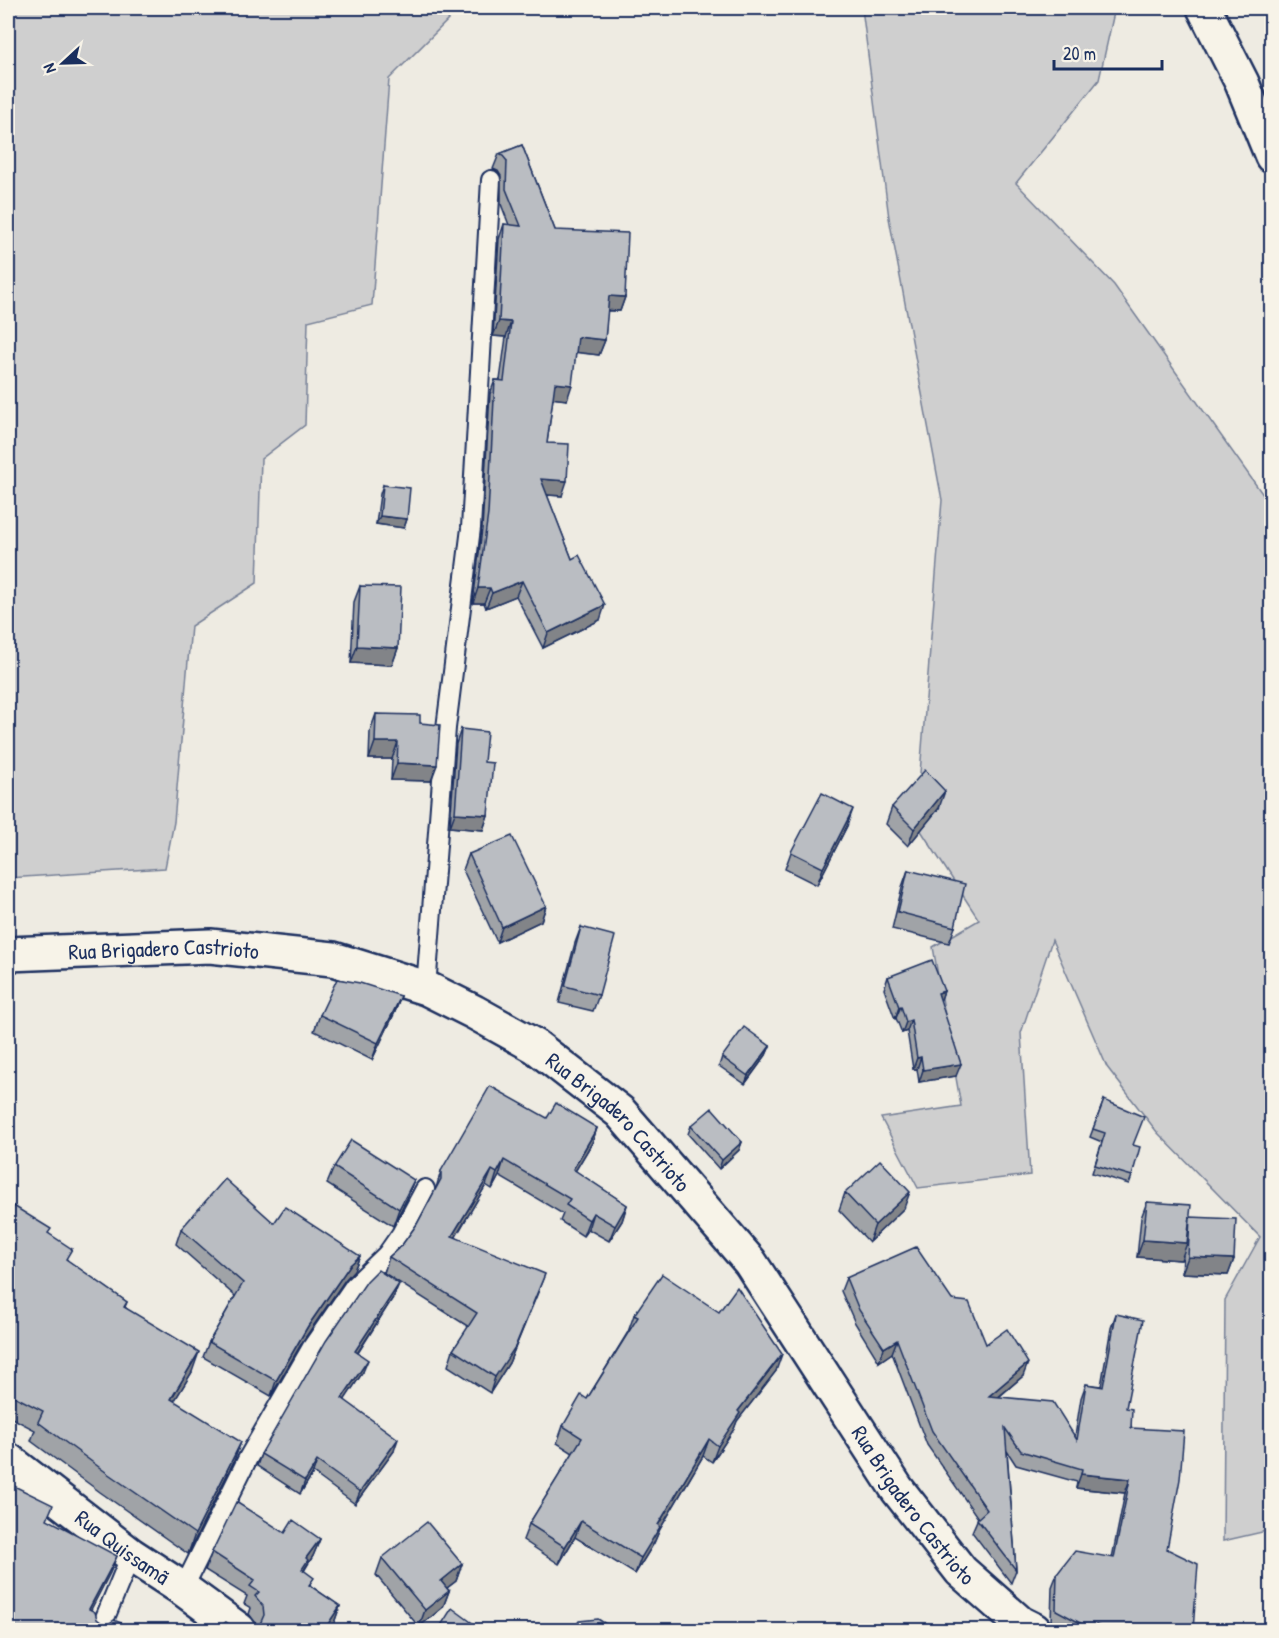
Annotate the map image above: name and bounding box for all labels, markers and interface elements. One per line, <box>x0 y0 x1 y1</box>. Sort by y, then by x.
north arrow <box>33 33 93 93</box>
scale bar <box>1054 33 1162 71</box>
text: 20 m <box>1063 41 1096 66</box>
text: N <box>37 60 61 77</box>
street label: Rua Brigadero Castrioto <box>68 931 261 967</box>
street label: Rua Brigadero Castrioto <box>540 1045 698 1198</box>
street label: Rua Brigadero Castrioto <box>845 1420 982 1592</box>
street label: Rua Quissamã <box>69 1503 176 1592</box>

